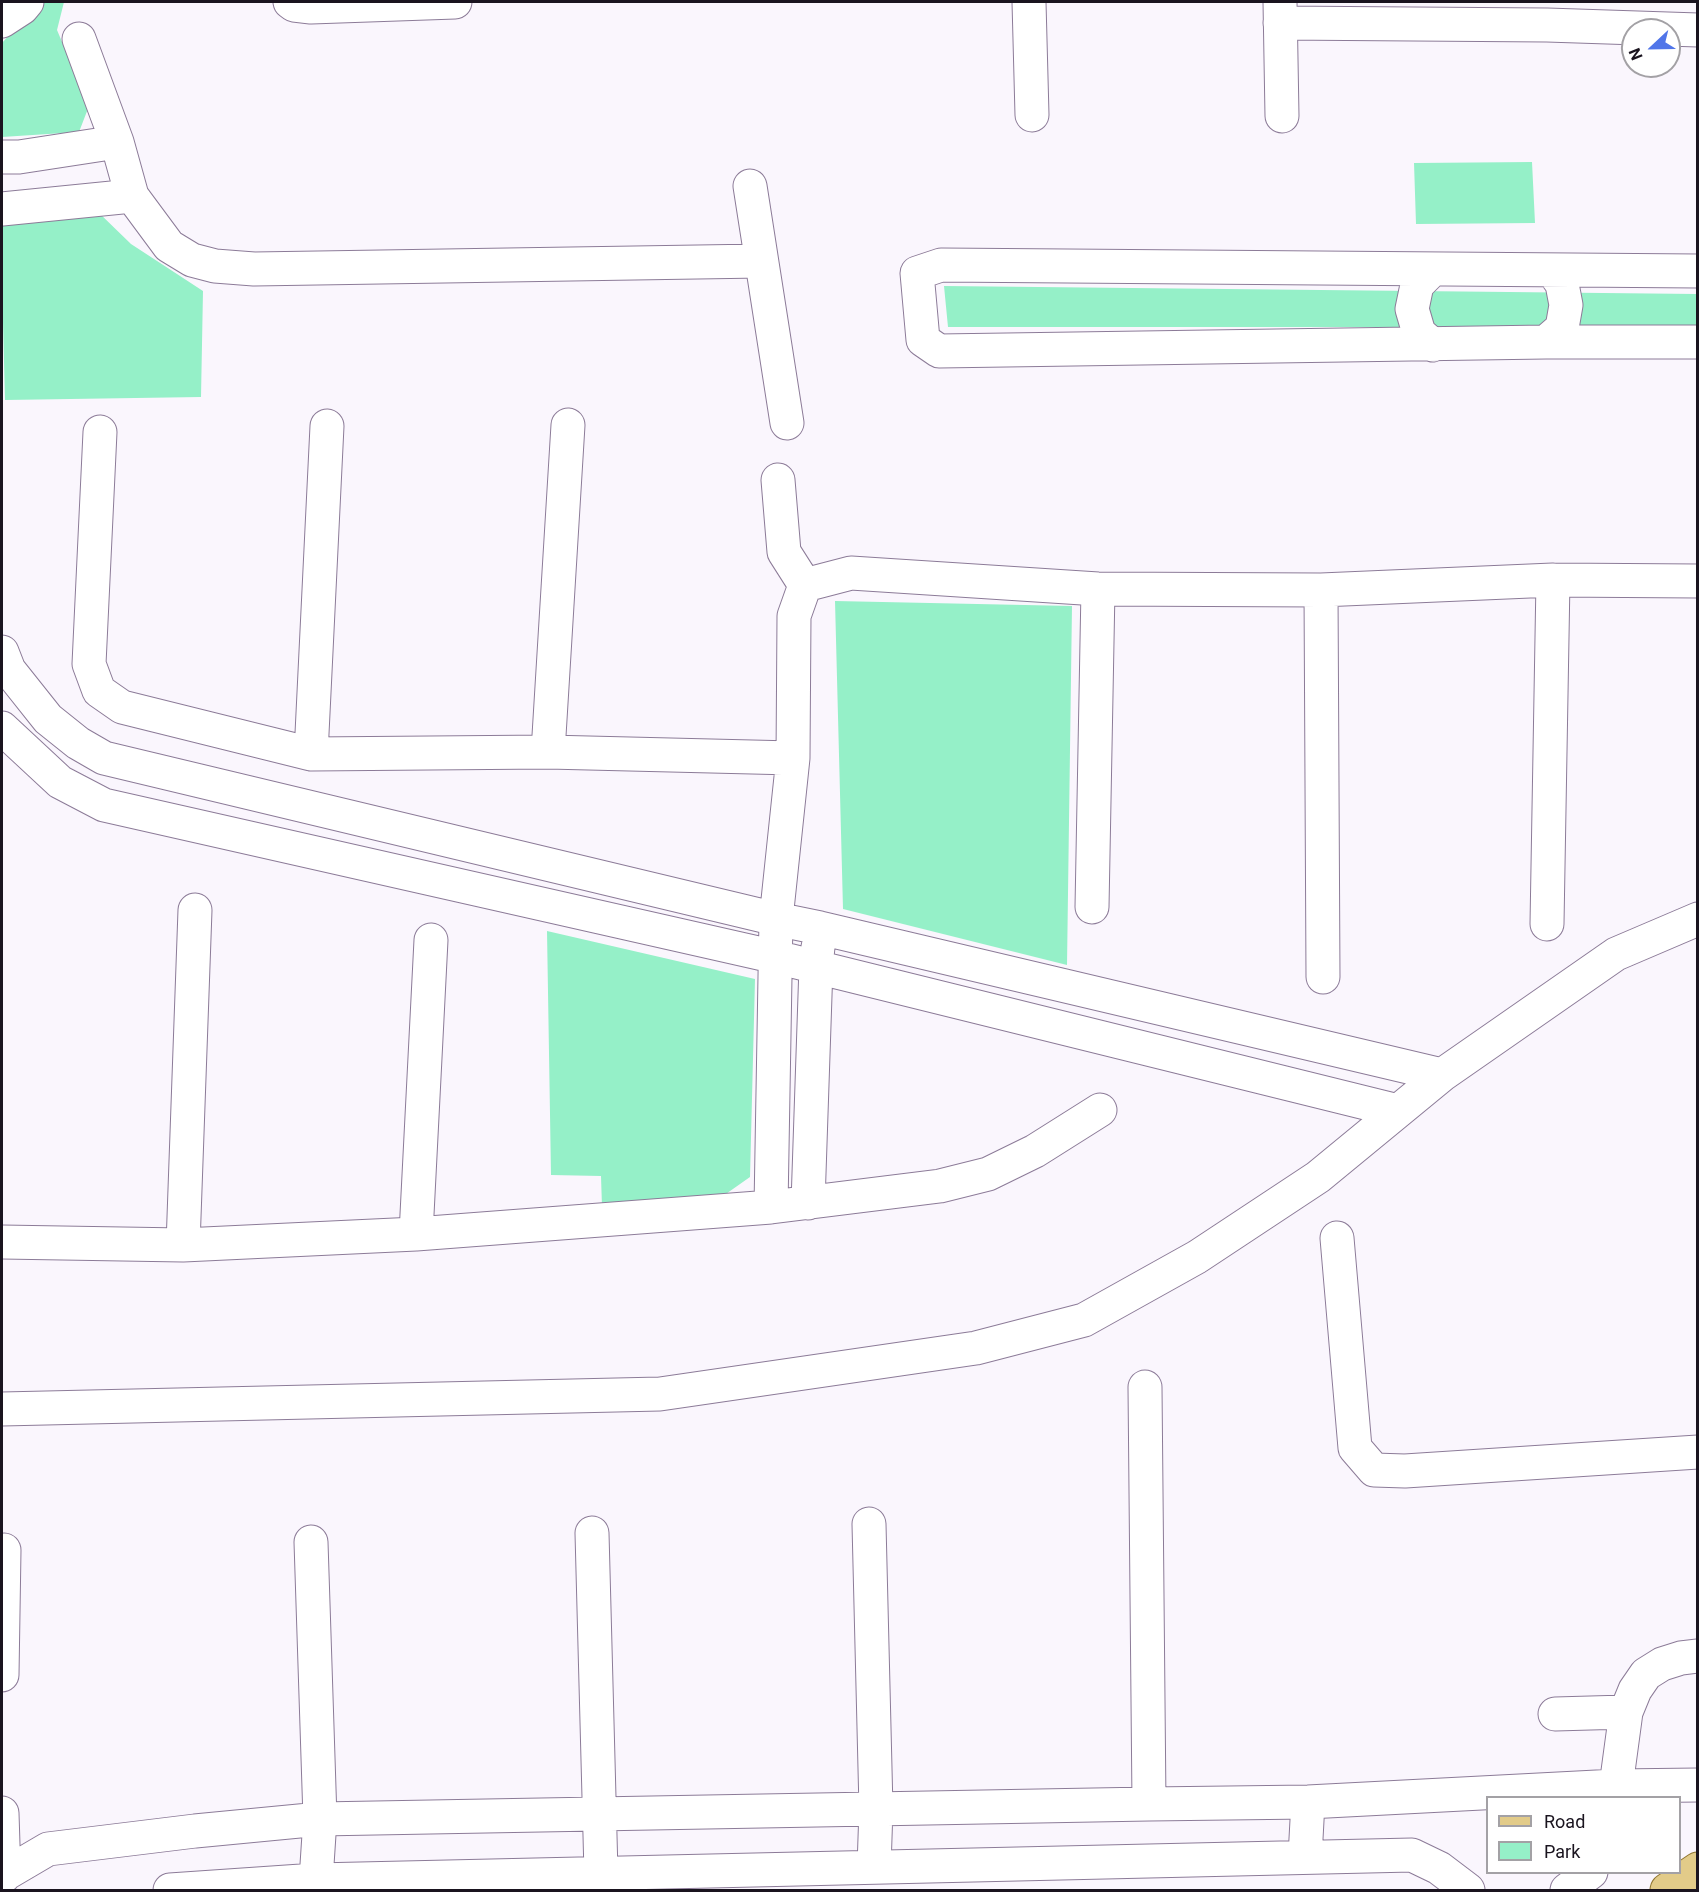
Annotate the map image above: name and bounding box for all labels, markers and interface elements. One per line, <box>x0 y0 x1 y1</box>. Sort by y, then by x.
north arrow <box>1621 18 1681 78</box>
text: N <box>1625 45 1647 63</box>
legend <box>1486 1796 1681 1874</box>
text: Road <box>1544 1811 1585 1832</box>
text: Park <box>1544 1841 1580 1862</box>

